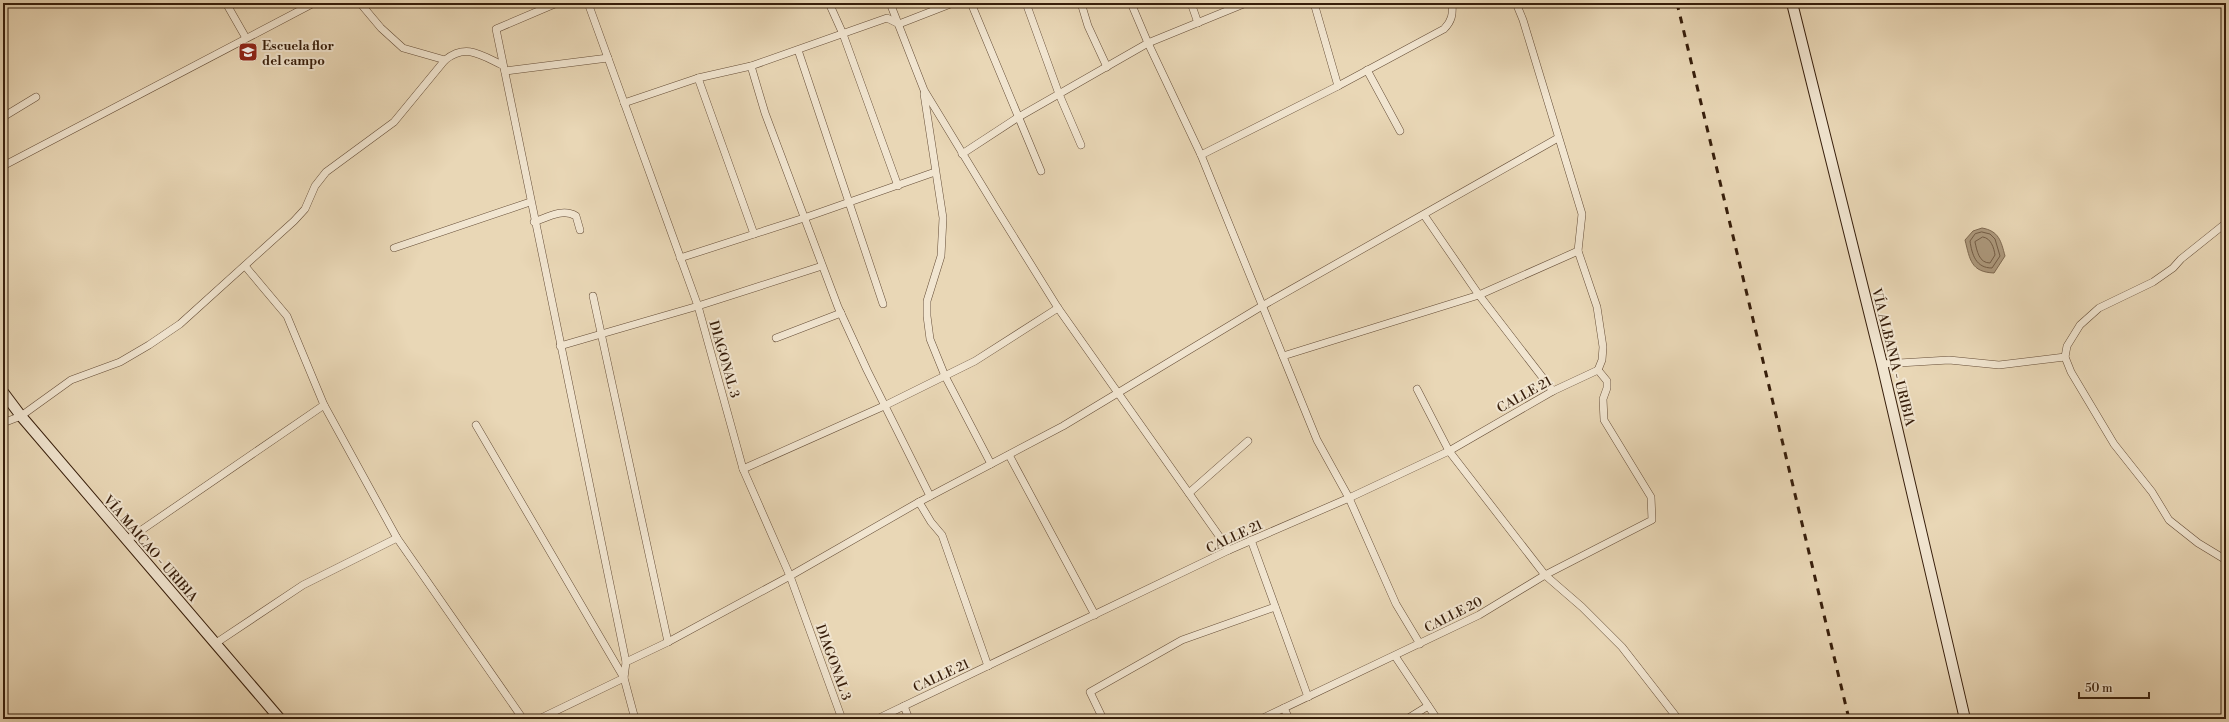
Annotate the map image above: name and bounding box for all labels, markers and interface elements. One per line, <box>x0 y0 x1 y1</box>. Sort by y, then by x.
place label: Escuela flor del campo <box>262 38 335 69</box>
school or university icon: Escuela flor del campo <box>237 41 259 63</box>
street label: VÍA ALBANIA - URIBIA <box>1868 285 1919 429</box>
street label: DIAGONAL 3 <box>705 319 743 400</box>
street label: CALLE 21 <box>1494 373 1555 416</box>
street label: VÍA MAICAO - URIBIA <box>99 491 202 606</box>
street label: CALLE 21 <box>1204 517 1265 557</box>
street label: CALLE 20 <box>1422 593 1486 636</box>
street label: DIAGONAL 3 <box>812 622 854 703</box>
street label: CALLE 21 <box>911 656 972 696</box>
scale bar <box>2079 674 2149 700</box>
text: 50 m <box>2085 681 2113 696</box>

